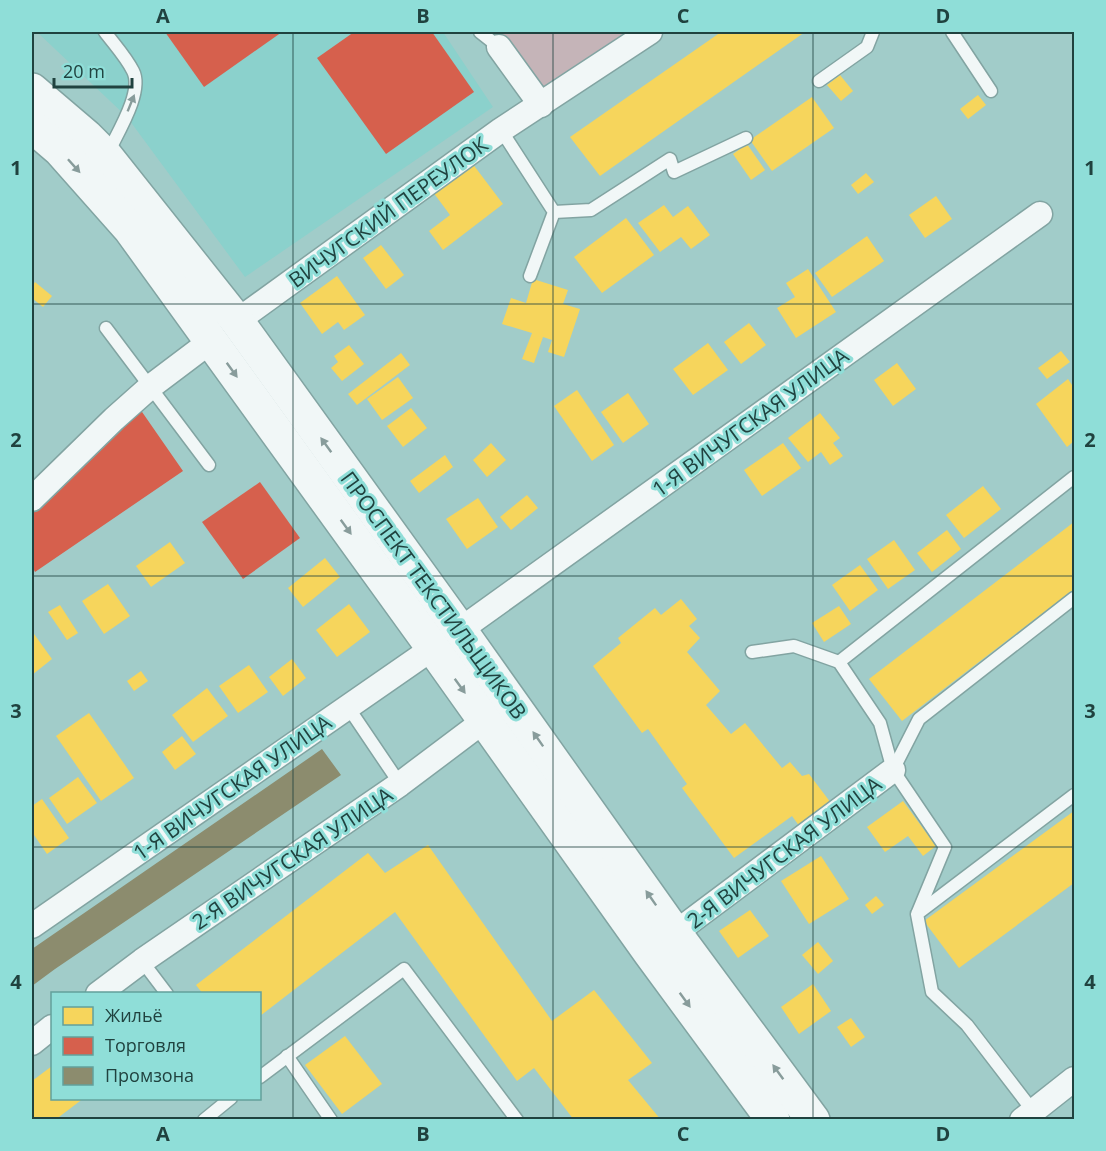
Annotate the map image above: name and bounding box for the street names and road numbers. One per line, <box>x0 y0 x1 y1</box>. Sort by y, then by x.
street label: ВИЧУГСКИЙ ПЕРЕУЛОК <box>283 130 493 294</box>
street label: 1-Я ВИЧУГСКАЯ УЛИЦА <box>646 341 854 503</box>
street label: ПРОСПЕКТ ТЕКСТИЛЬЩИКОВ <box>335 466 533 724</box>
street label: 1-Я ВИЧУГСКАЯ УЛИЦА <box>127 707 337 866</box>
street label: 2-Я ВИЧУГСКАЯ УЛИЦА <box>681 769 887 934</box>
street label: 2-Я ВИЧУГСКАЯ УЛИЦА <box>186 780 398 936</box>

